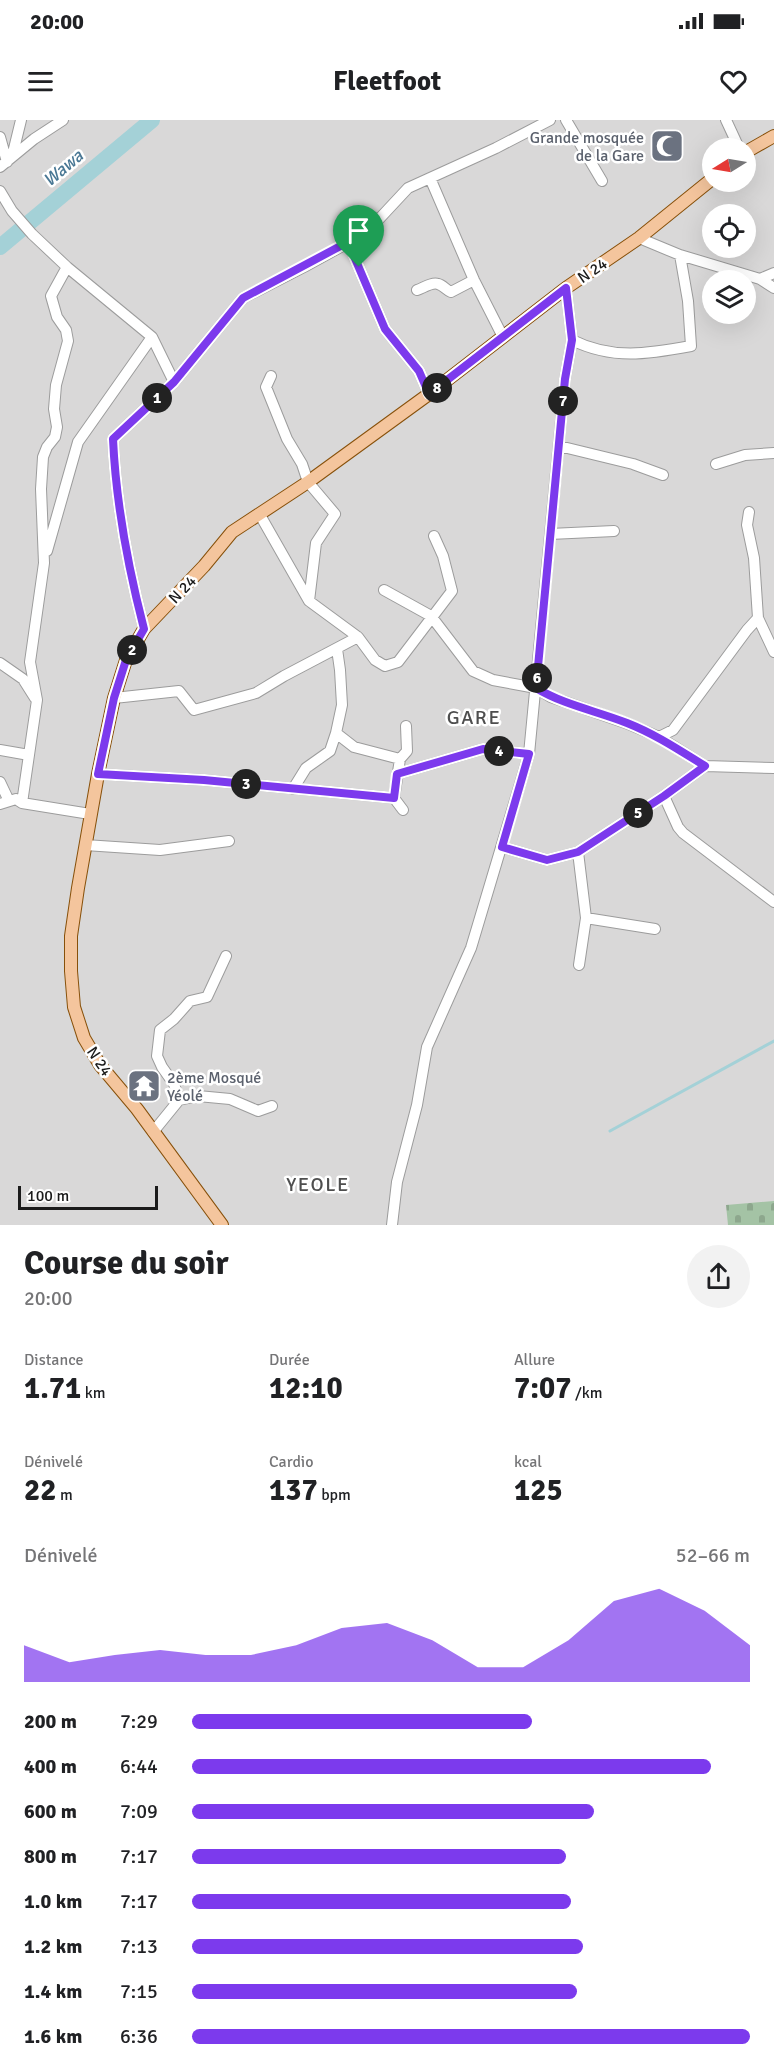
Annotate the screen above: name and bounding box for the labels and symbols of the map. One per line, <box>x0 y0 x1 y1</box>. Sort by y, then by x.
place label: Grande mosquée de la Gare <box>530 128 644 166</box>
mosque icon: Grande mosquée de la Gare <box>649 128 685 164</box>
north arrow <box>702 138 756 192</box>
water label: Wawa <box>38 144 88 191</box>
pin <box>333 205 384 267</box>
street label: N 24 <box>574 253 612 288</box>
pin: 8 <box>422 373 452 403</box>
pin: 1 <box>142 383 172 413</box>
pin: 7 <box>548 386 578 416</box>
street label: N 24 <box>165 571 201 608</box>
pin: 2 <box>117 635 147 665</box>
pin: 6 <box>522 663 552 693</box>
district label: GARE <box>447 705 501 730</box>
pin: 4 <box>484 736 514 766</box>
pin: 3 <box>231 769 261 799</box>
pin: 5 <box>623 798 653 828</box>
street label: N 24 <box>82 1043 117 1081</box>
temple icon: 2ème Mosqué Yéolé <box>126 1068 162 1104</box>
place label: 2ème Mosqué Yéolé <box>167 1068 261 1106</box>
district label: YEOLE <box>286 1172 350 1197</box>
scale bar <box>18 1183 158 1210</box>

